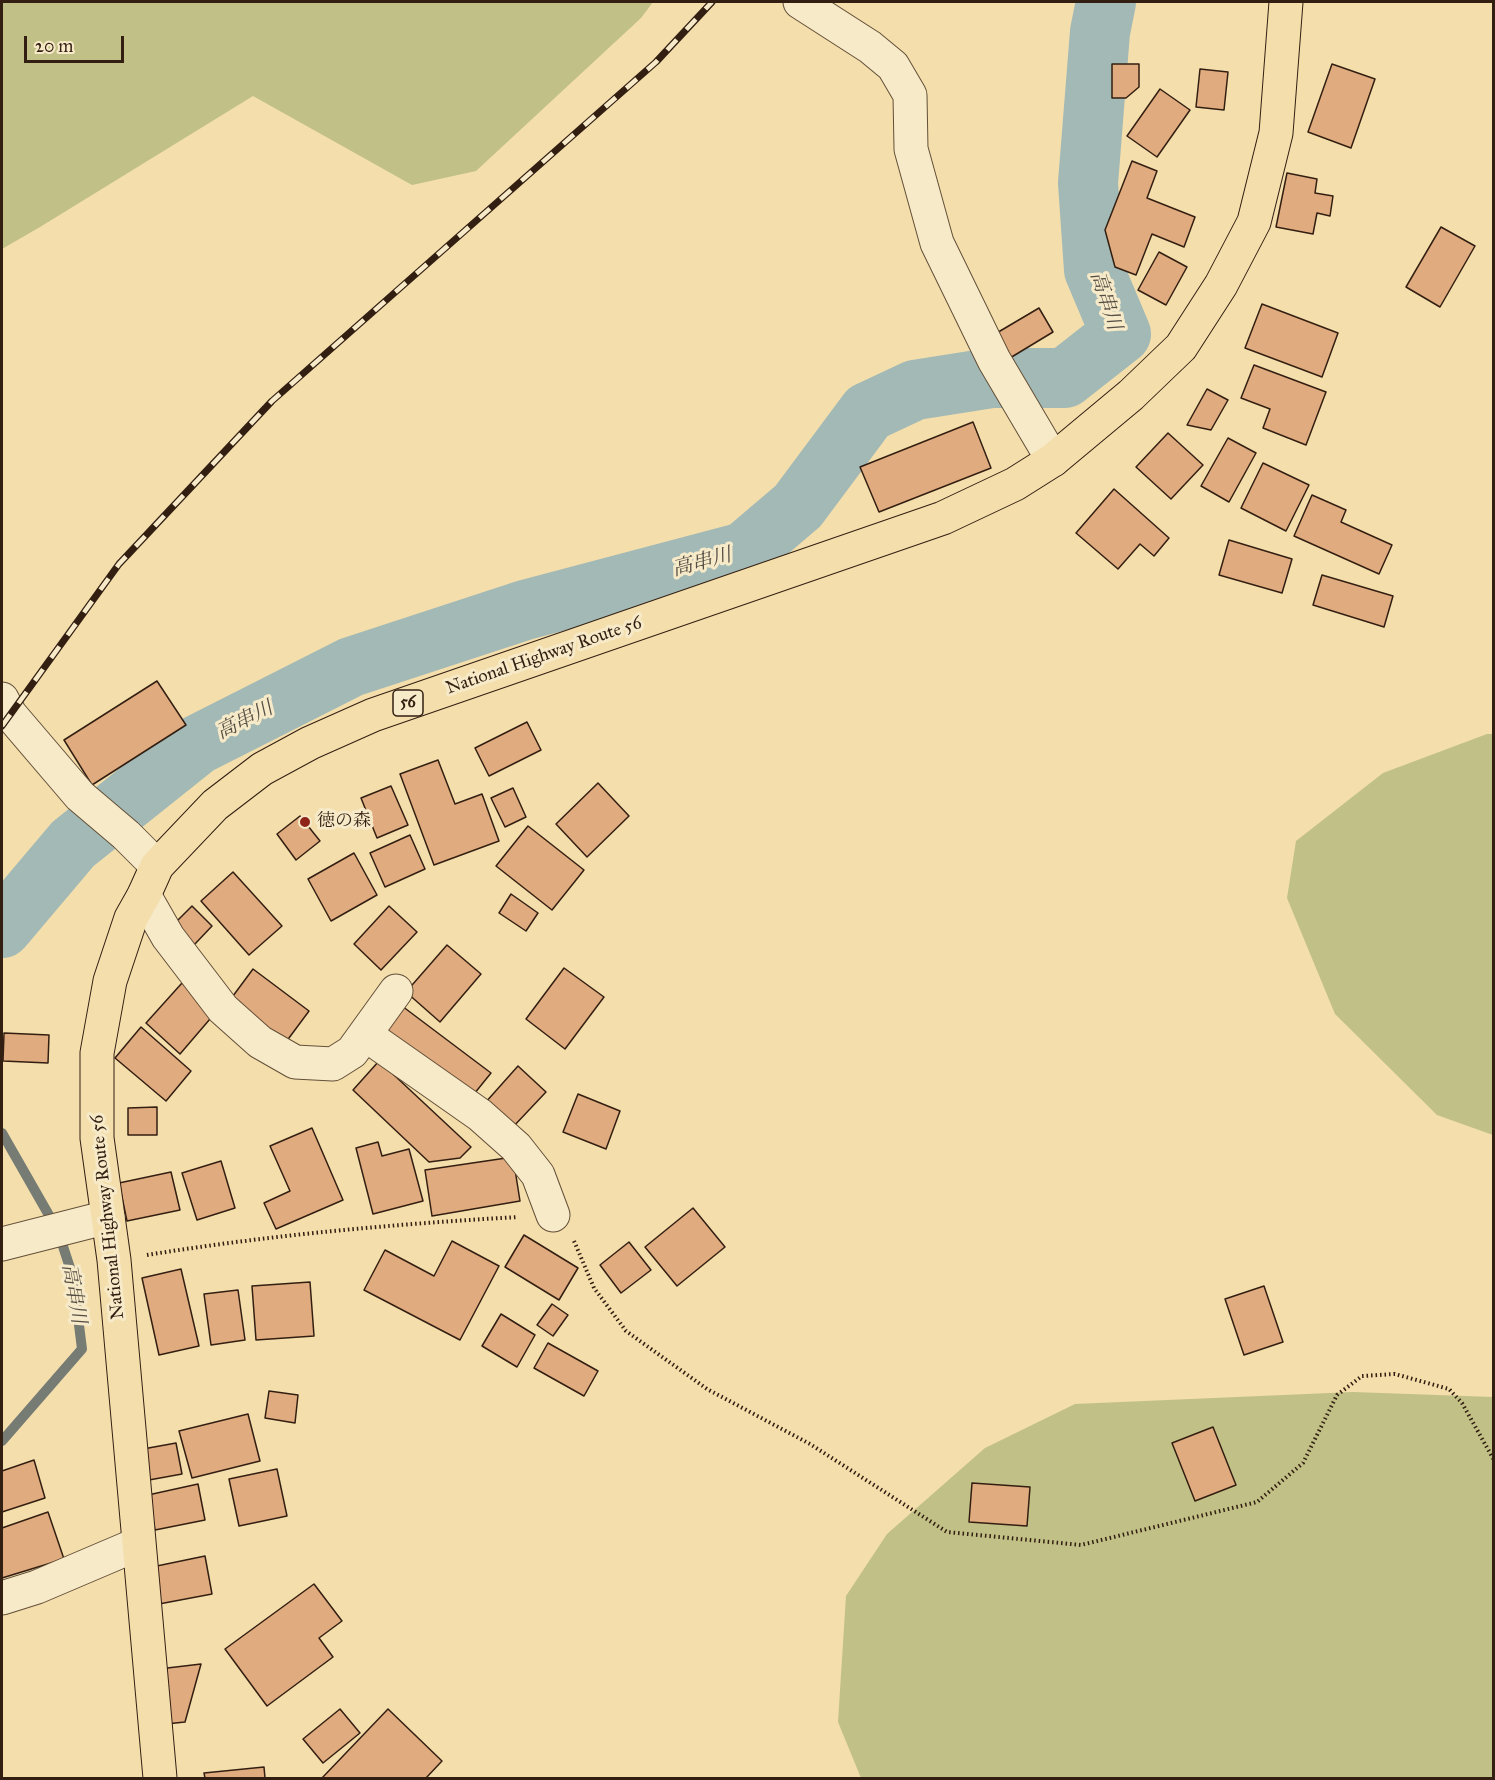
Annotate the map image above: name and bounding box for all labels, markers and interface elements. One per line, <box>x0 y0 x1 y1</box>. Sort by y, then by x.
scale bar <box>27 24 128 62</box>
text: 20 m <box>35 35 73 57</box>
water label: 高串川 <box>1084 269 1126 333</box>
water label: 高串川 <box>670 544 734 582</box>
street label: National Highway Route 56 <box>443 612 645 700</box>
road number: 56 <box>393 690 423 716</box>
water label: 高串川 <box>213 697 277 745</box>
place label: 徳の森 <box>317 811 371 833</box>
marker: 徳の森 <box>298 815 312 829</box>
street label: National Highway Route 56 <box>87 1114 129 1320</box>
water label: 高串川 <box>56 1262 90 1326</box>

